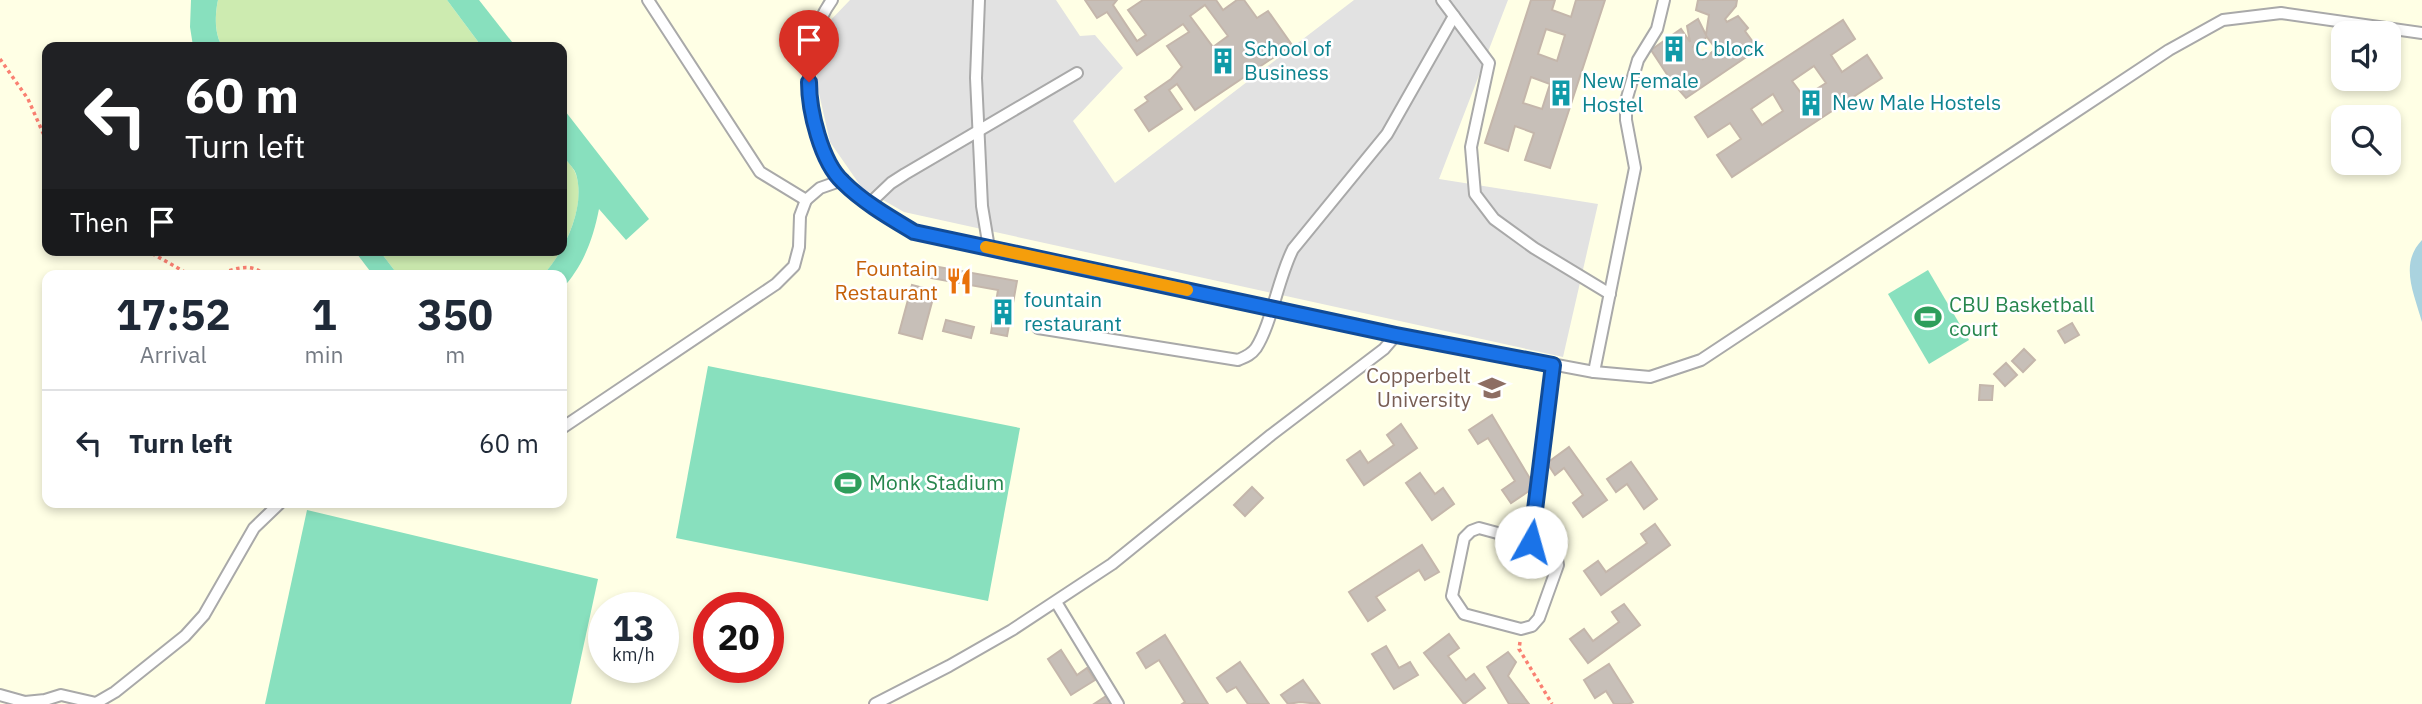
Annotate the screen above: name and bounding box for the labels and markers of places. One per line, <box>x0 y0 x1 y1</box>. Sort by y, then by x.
pin <box>779 10 839 82</box>
place label: School of Business <box>1244 34 1332 86</box>
building icon: C block <box>1659 34 1689 64</box>
place label: C block <box>1695 34 1764 62</box>
building icon: School of Business <box>1208 46 1238 76</box>
place label: New Female Hostel <box>1582 66 1699 118</box>
building icon: New Female Hostel <box>1546 78 1576 108</box>
building icon: New Male Hostels <box>1796 88 1826 118</box>
place label: New Male Hostels <box>1832 88 2001 116</box>
place label: Fountain Restaurant <box>835 254 938 306</box>
restaurant icon: Fountain Restaurant <box>944 266 974 296</box>
place label: fountain restaurant <box>1024 285 1122 337</box>
place label: CBU Basketball court <box>1949 290 2095 342</box>
building icon: fountain restaurant <box>988 297 1018 327</box>
sports icon: CBU Basketball court <box>1913 302 1943 332</box>
place label: Copperbelt University <box>1366 361 1472 413</box>
school or university icon: Copperbelt University <box>1477 373 1507 403</box>
sports icon: Monk Stadium <box>833 468 863 498</box>
place label: Monk Stadium <box>869 468 1004 496</box>

